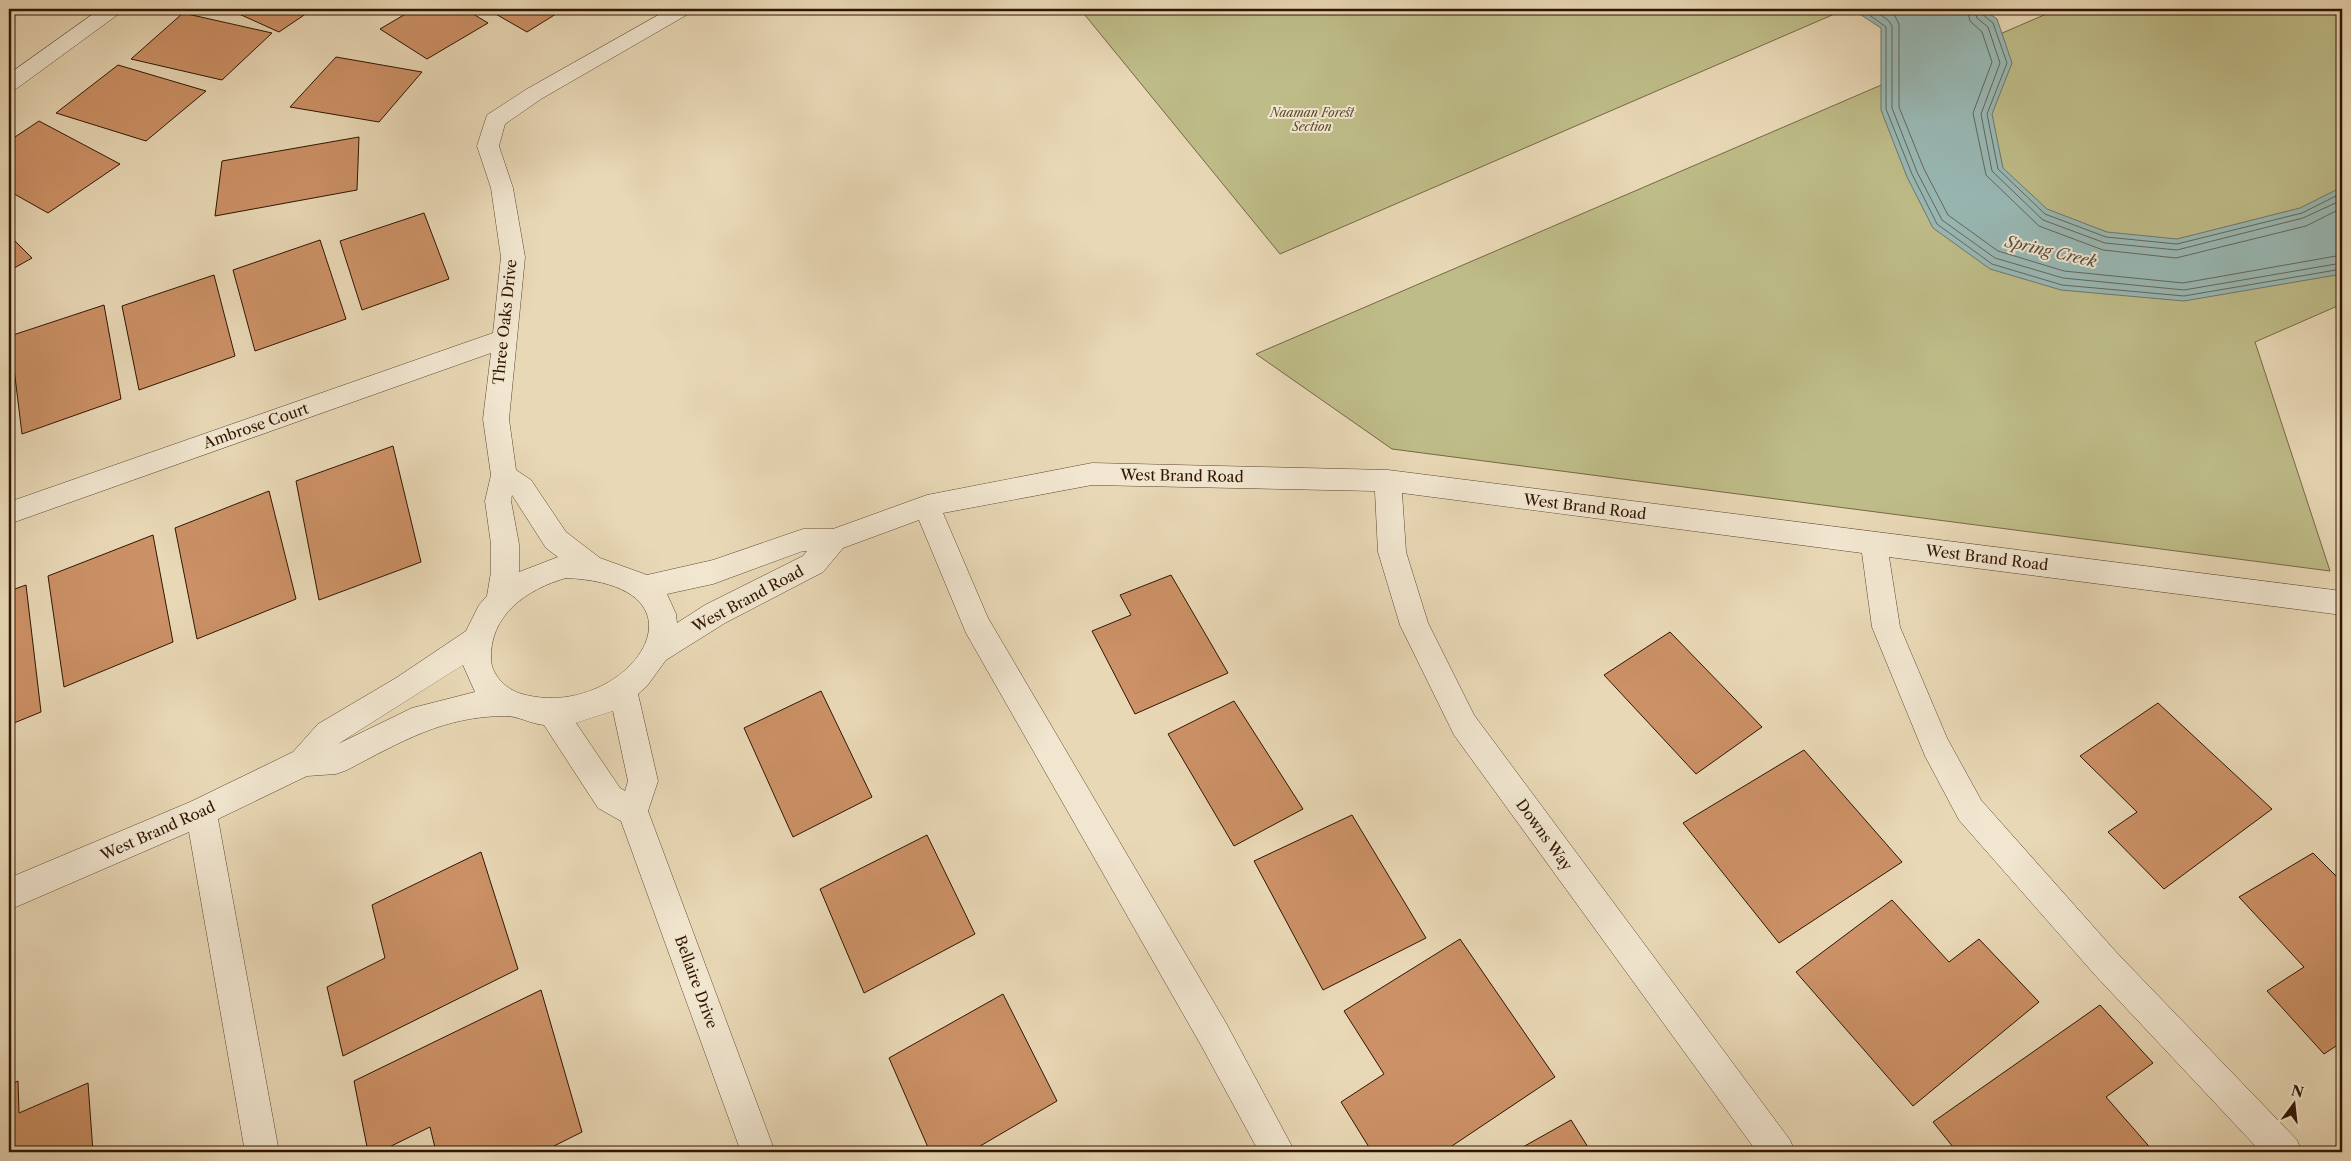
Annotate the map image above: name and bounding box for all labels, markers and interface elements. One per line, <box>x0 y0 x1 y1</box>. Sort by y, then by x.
park label: Naaman Forest Section <box>1269 105 1355 134</box>
water label: Spring Creek <box>2002 231 2099 271</box>
street label: Three Oaks Drive <box>488 258 521 386</box>
street label: Ambrose Court <box>200 398 312 453</box>
street label: West Brand Road <box>1119 465 1244 486</box>
street label: West Brand Road <box>1522 489 1648 523</box>
street label: West Brand Road <box>1924 540 2050 574</box>
street label: West Brand Road <box>688 561 807 636</box>
street label: Downs Way <box>1512 795 1577 875</box>
street label: West Brand Road <box>97 797 218 865</box>
street label: Bellaire Drive <box>671 933 722 1031</box>
north arrow <box>2268 1078 2318 1128</box>
text: N <box>2289 1081 2306 1102</box>

